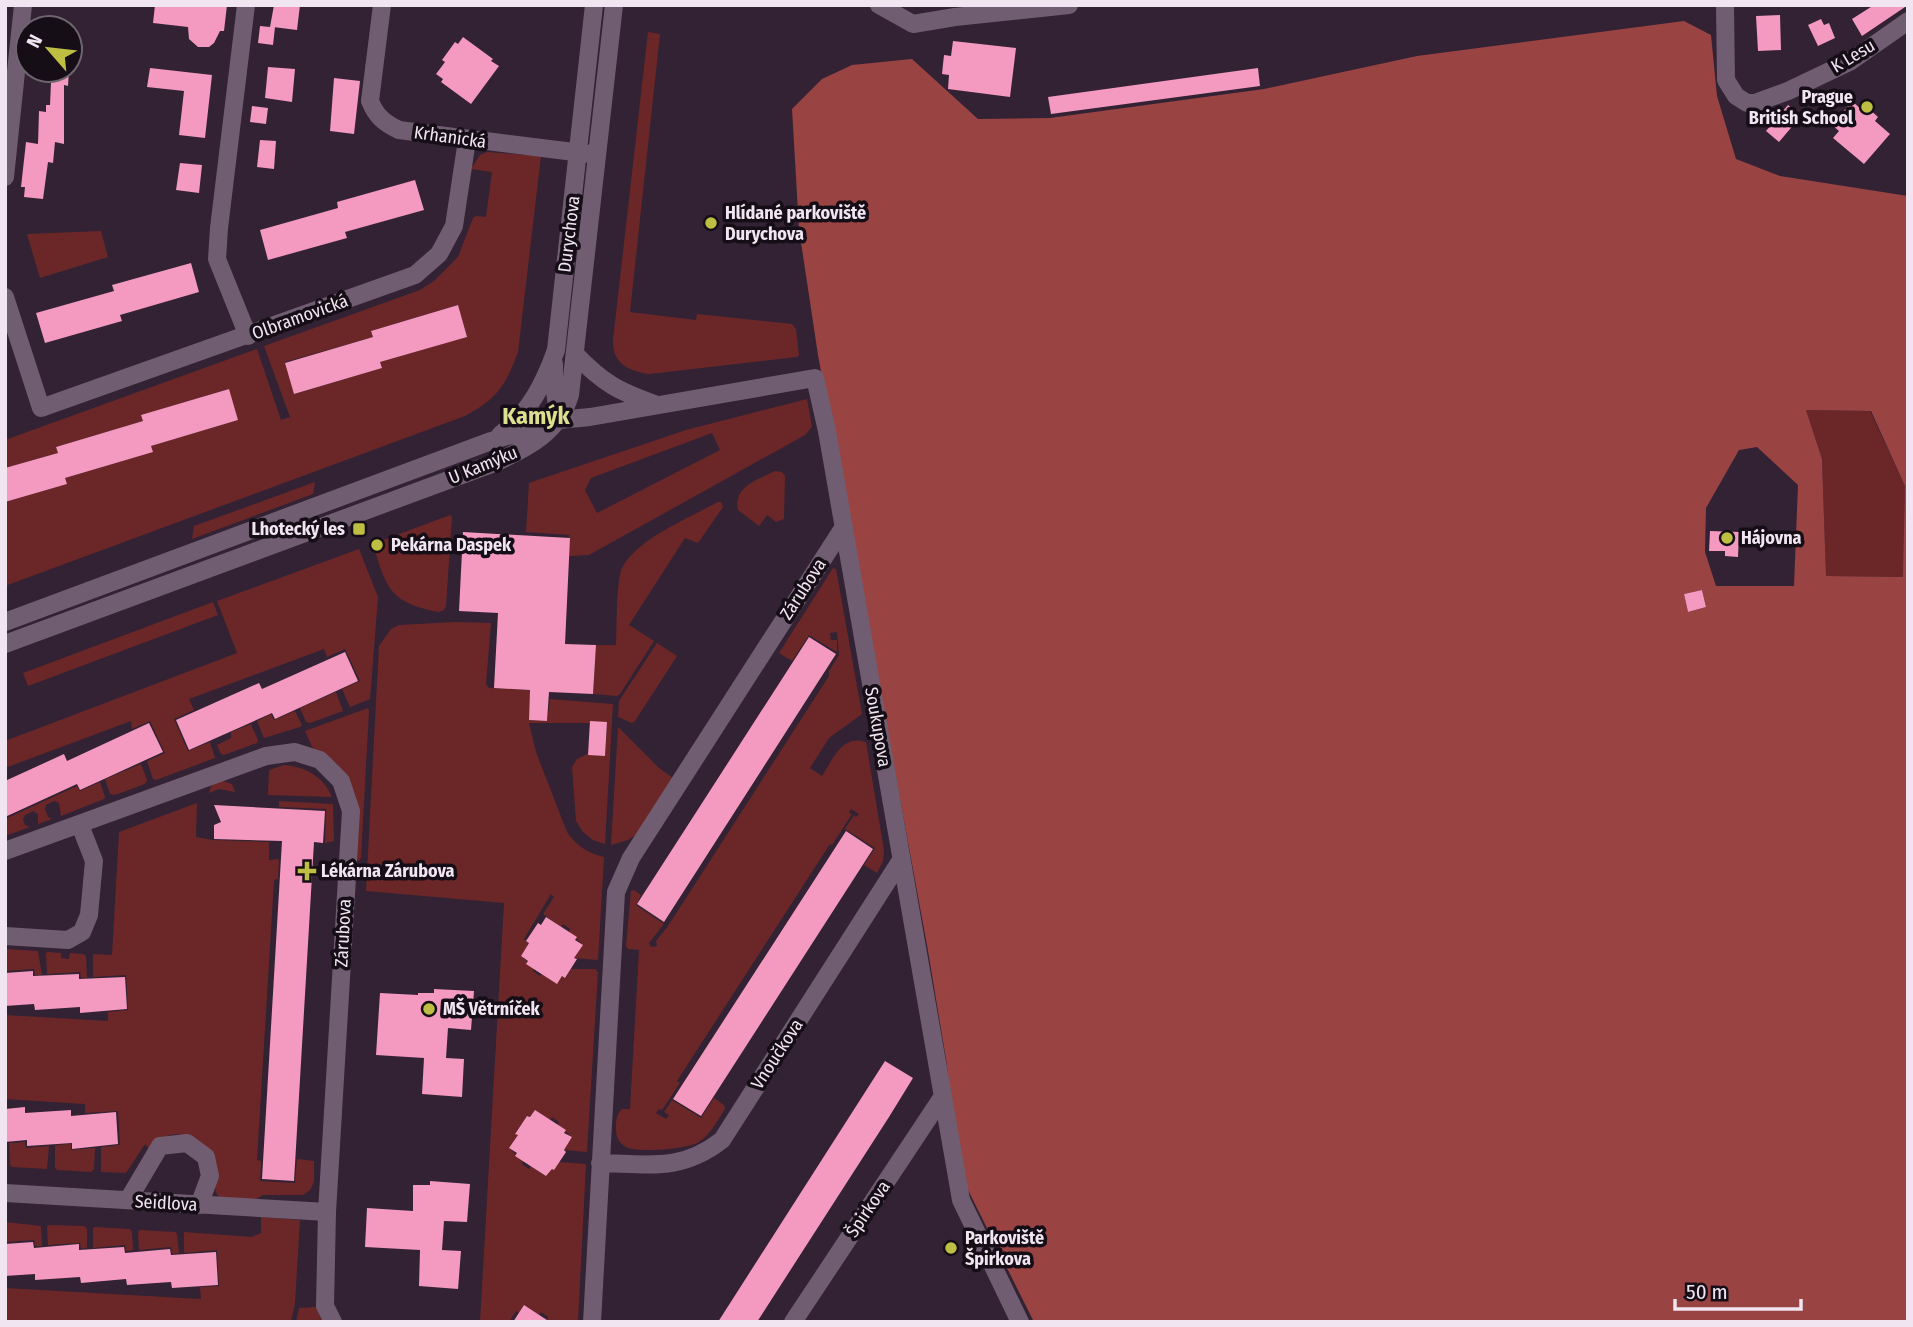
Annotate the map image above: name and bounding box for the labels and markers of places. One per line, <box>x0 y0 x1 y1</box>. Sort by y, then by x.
place label: Prague British School <box>1749 86 1853 129</box>
marker: Prague British School <box>1859 99 1875 115</box>
place label: Hlídané parkoviště Durychova <box>725 202 866 245</box>
marker: Hlídané parkoviště Durychova <box>703 215 719 231</box>
place label: Lhotecký les <box>251 518 345 540</box>
marker: Lhotecký les <box>351 521 367 537</box>
place label: Hájovna <box>1741 527 1802 549</box>
marker: Hájovna <box>1719 530 1735 546</box>
place label: Pekárna Daspek <box>391 534 512 556</box>
marker: Pekárna Daspek <box>369 537 385 553</box>
place label: Lékárna Zárubova <box>321 860 455 882</box>
marker: Lékárna Zárubova <box>299 863 315 879</box>
place label: MŠ Větrníček <box>443 997 541 1020</box>
marker: MŠ Větrníček <box>421 1001 437 1017</box>
place label: Parkoviště Špirkova <box>965 1227 1044 1270</box>
marker: Parkoviště Špirkova <box>943 1240 959 1256</box>

